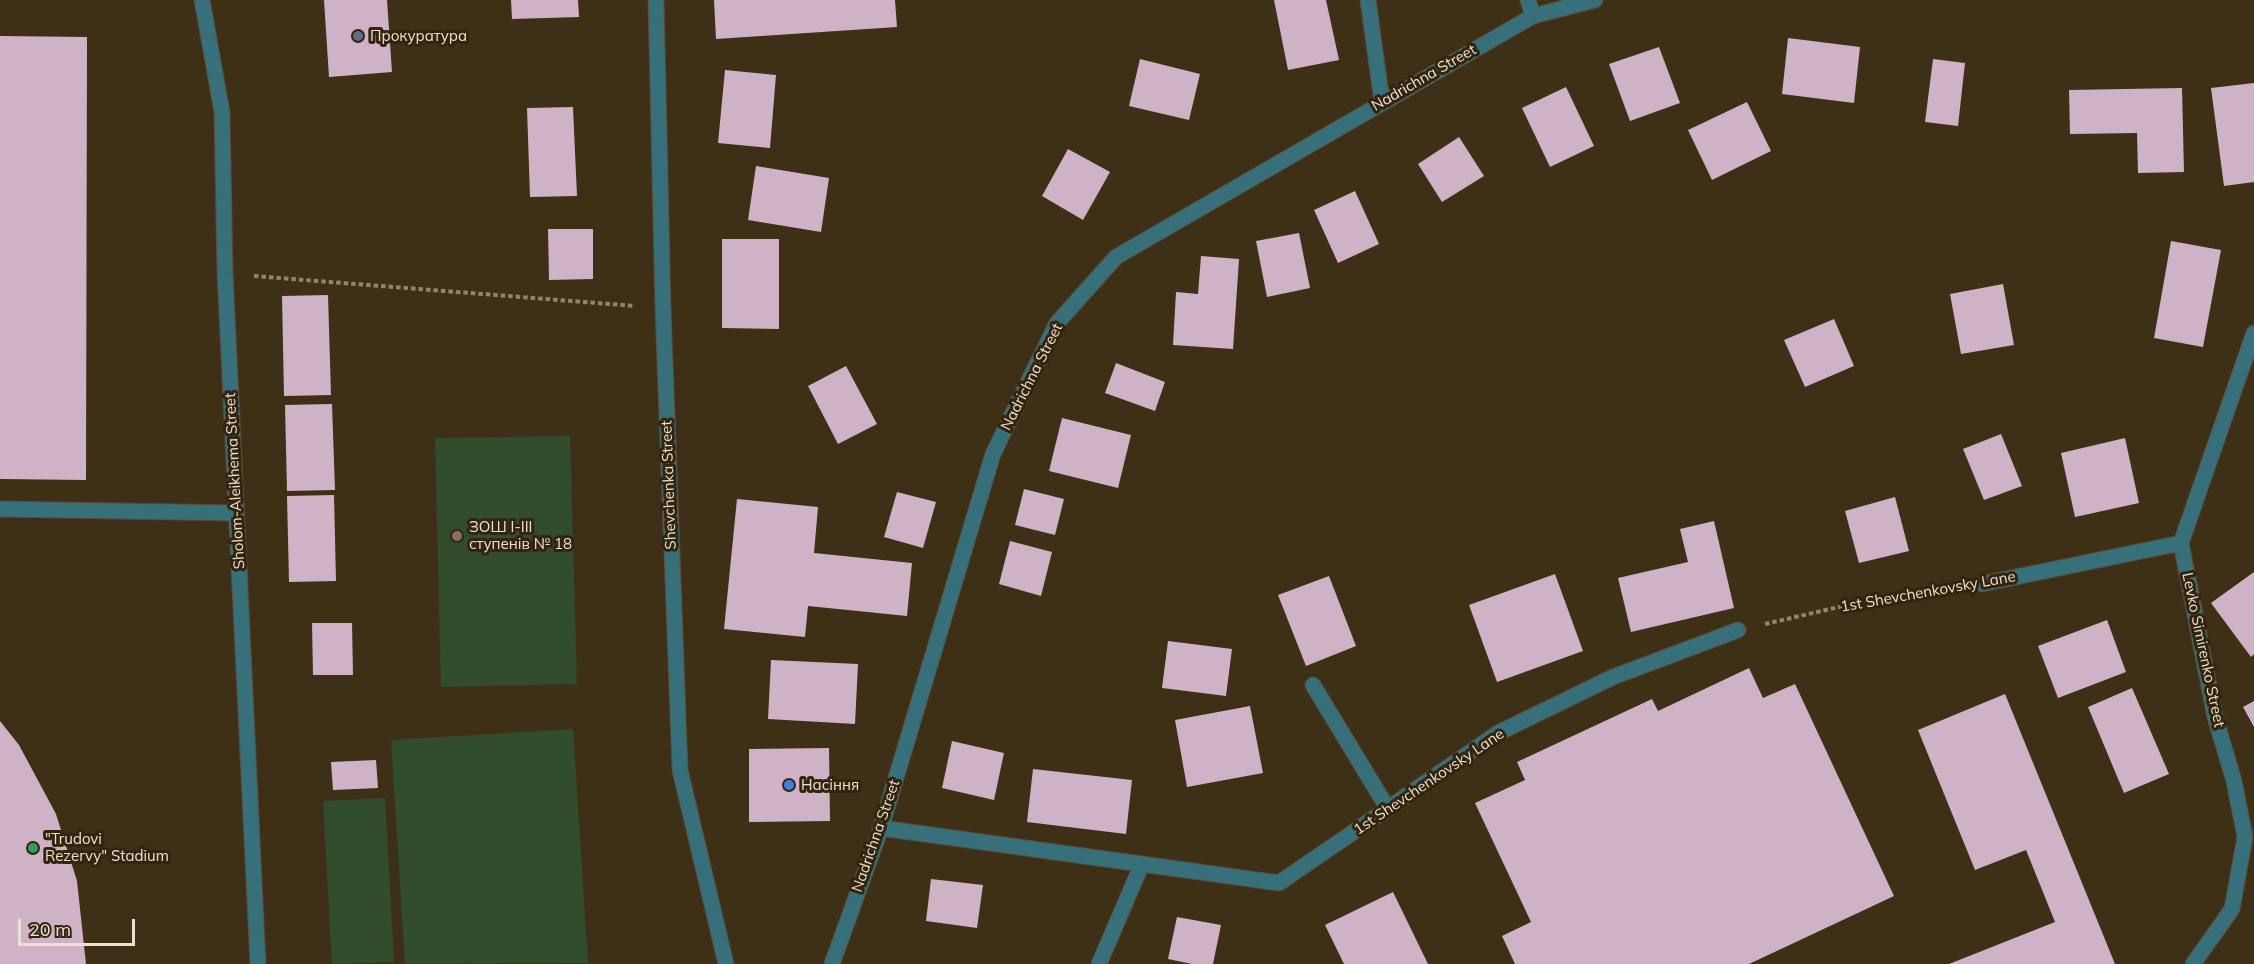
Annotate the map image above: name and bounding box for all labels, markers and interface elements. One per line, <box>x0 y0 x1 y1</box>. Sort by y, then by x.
place label: Прокуратура <box>370 27 467 45</box>
marker: Прокуратура <box>351 29 365 43</box>
street label: Nadrichna Street <box>1369 41 1479 115</box>
street label: Nadrichna Street <box>997 321 1067 433</box>
street label: Sholom-Aleikhema Street <box>221 392 249 570</box>
street label: Shevchenka Street <box>658 420 680 550</box>
place label: ЗОШ І-ІІІ ступенів № 18 <box>469 518 572 553</box>
marker: ЗОШ І-ІІІ ступенів № 18 <box>450 529 464 543</box>
street label: 1st Shevchenkovsky Lane <box>1839 568 2017 616</box>
street label: Levko Simirenko Street <box>2178 571 2228 729</box>
street label: 1st Shevchenkovsky Lane <box>1350 725 1508 839</box>
place label: Насіння <box>801 776 859 794</box>
street label: Nadrichna Street <box>848 777 904 895</box>
marker: Насіння <box>782 778 796 792</box>
place label: "Trudovi Rezervy" Stadium <box>45 830 169 865</box>
marker: "Trudovi Rezervy" Stadium <box>26 841 40 855</box>
scale bar <box>21 907 138 945</box>
text: 20 m <box>29 918 71 941</box>

